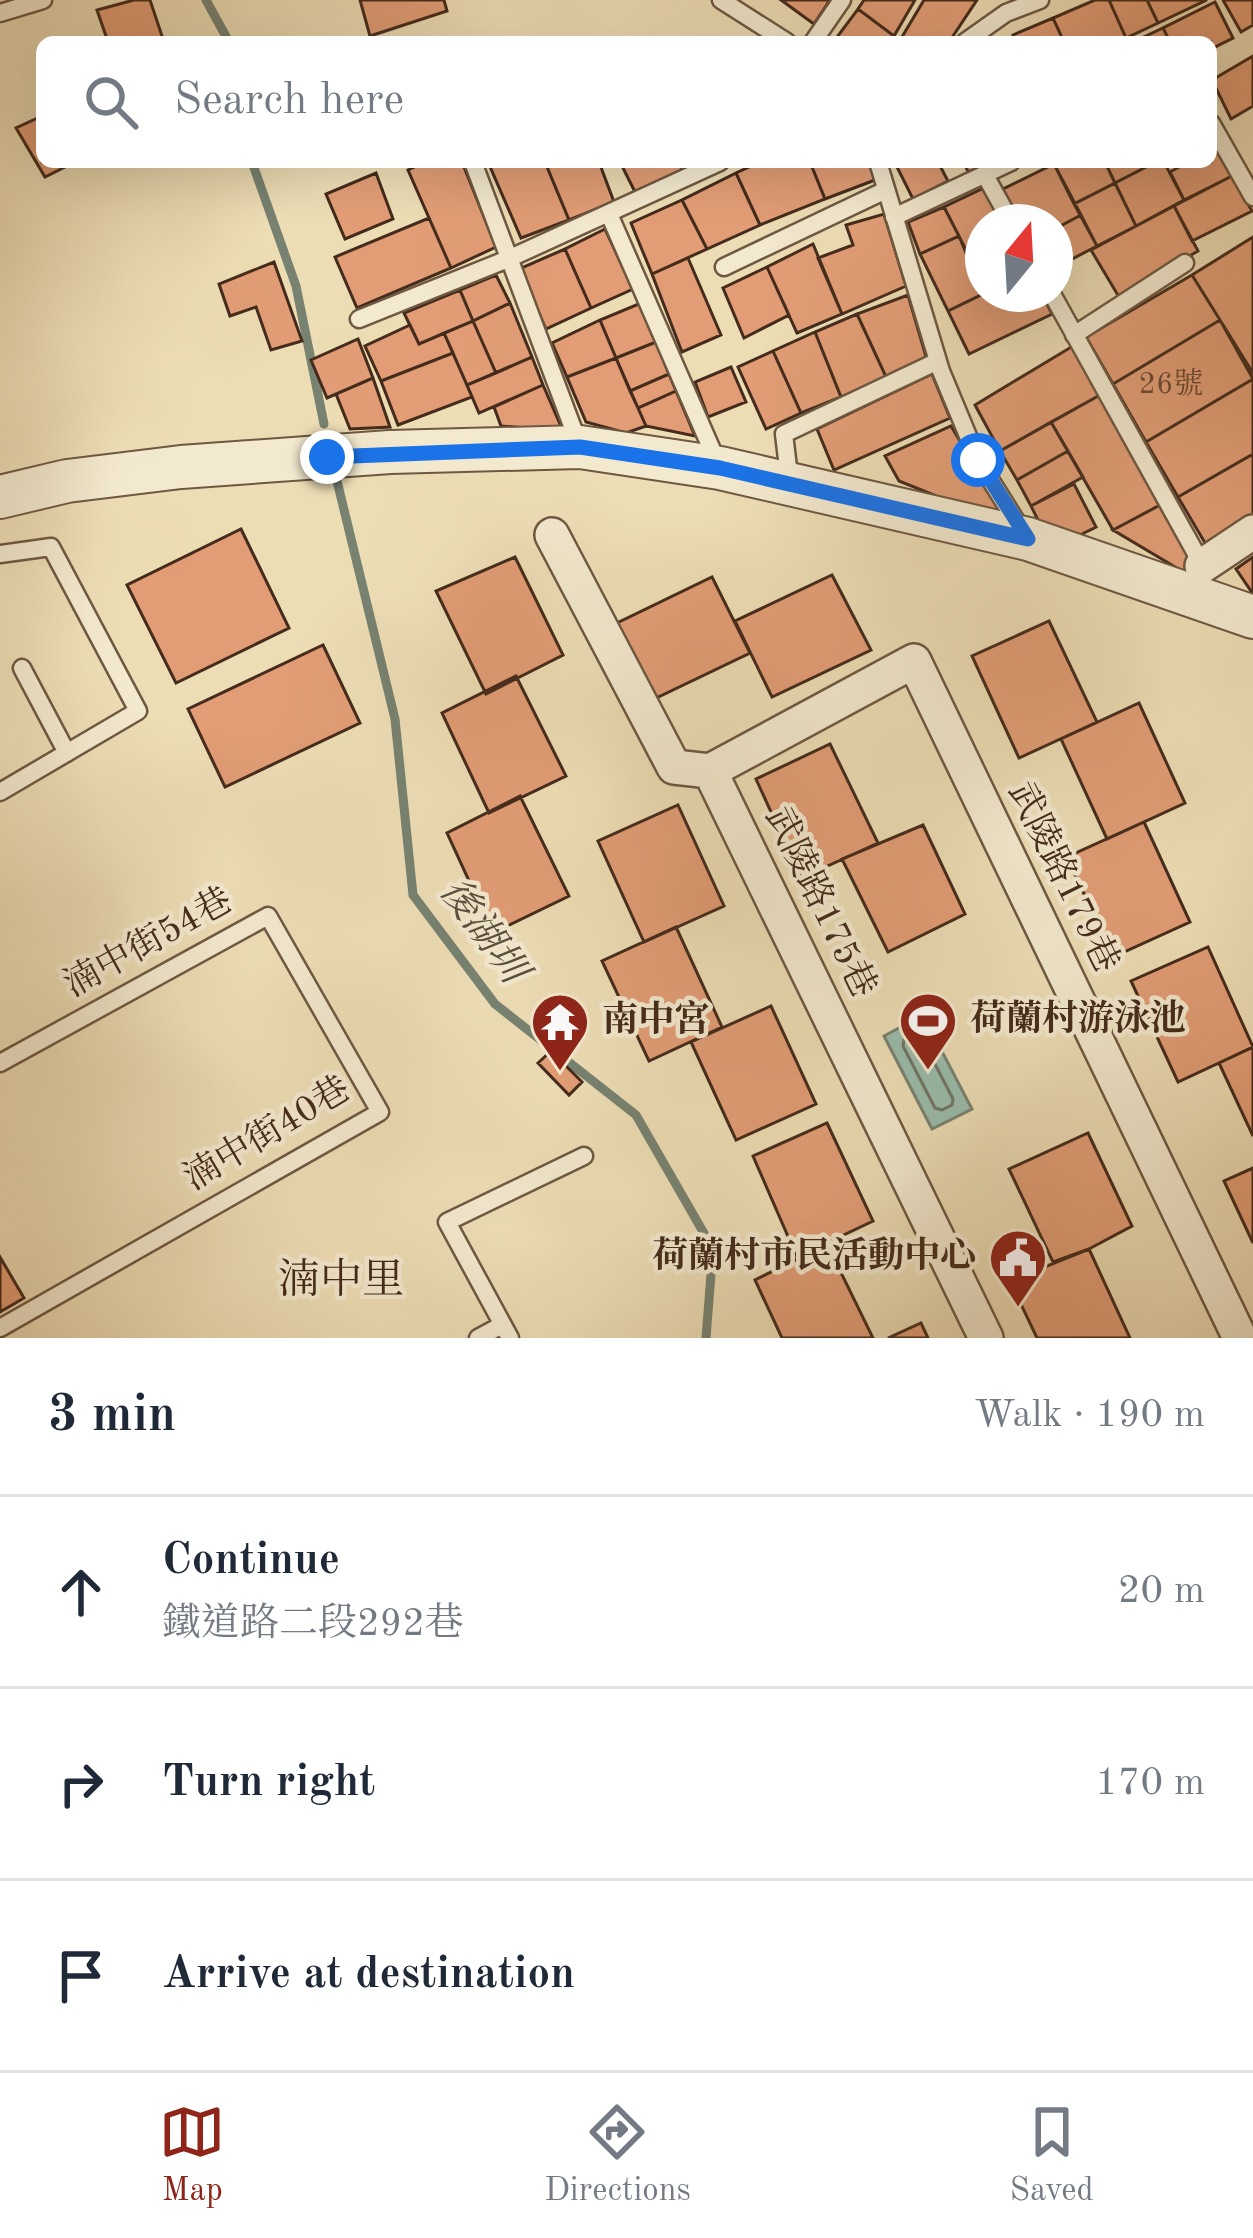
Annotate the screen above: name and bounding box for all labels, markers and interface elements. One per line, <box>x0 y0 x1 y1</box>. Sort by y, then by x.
search box <box>36 36 1217 168</box>
icon: search <box>78 69 144 135</box>
text: Search here <box>174 79 404 124</box>
north arrow <box>965 204 1073 312</box>
house number: 26號 <box>1139 367 1203 400</box>
route end <box>300 430 354 484</box>
route start <box>951 433 1005 487</box>
street label: 武陵路179巷 <box>1001 775 1127 979</box>
street label: 武陵路175巷 <box>758 800 884 1004</box>
water label: 後湖圳 <box>432 870 538 995</box>
street label: 湳中街54巷 <box>57 880 239 1005</box>
sports icon: 荷蘭村游泳池 <box>897 990 959 1072</box>
temple icon: 南中宮 <box>529 991 591 1073</box>
place label: 南中宮 <box>602 999 710 1040</box>
place label: 荷蘭村游泳池 <box>970 999 1186 1039</box>
street label: 湳中街40巷 <box>177 1068 357 1198</box>
public building icon: 荷蘭村市民活動中心 <box>987 1227 1049 1309</box>
place label: 荷蘭村市民活動中心 <box>652 1235 976 1276</box>
district label: 湳中里 <box>278 1257 404 1303</box>
text: 3 min <box>48 1391 176 1442</box>
text: Walk · 190 m <box>974 1396 1205 1435</box>
text: Continue <box>162 1539 340 1584</box>
icon: ahead <box>48 1559 114 1625</box>
text: 20 m <box>1118 1572 1205 1611</box>
text: 鐵道路二段292巷 <box>162 1605 464 1644</box>
icon: right <box>48 1751 114 1817</box>
text: Turn right <box>162 1761 375 1806</box>
text: 170 m <box>1095 1764 1205 1803</box>
icon: arrive <box>48 1943 114 2009</box>
text: Arrive at destination <box>162 1953 575 1998</box>
tab: Map <box>159 2099 225 2212</box>
tab: Directions <box>544 2099 691 2212</box>
tab: Saved <box>1010 2099 1094 2212</box>

